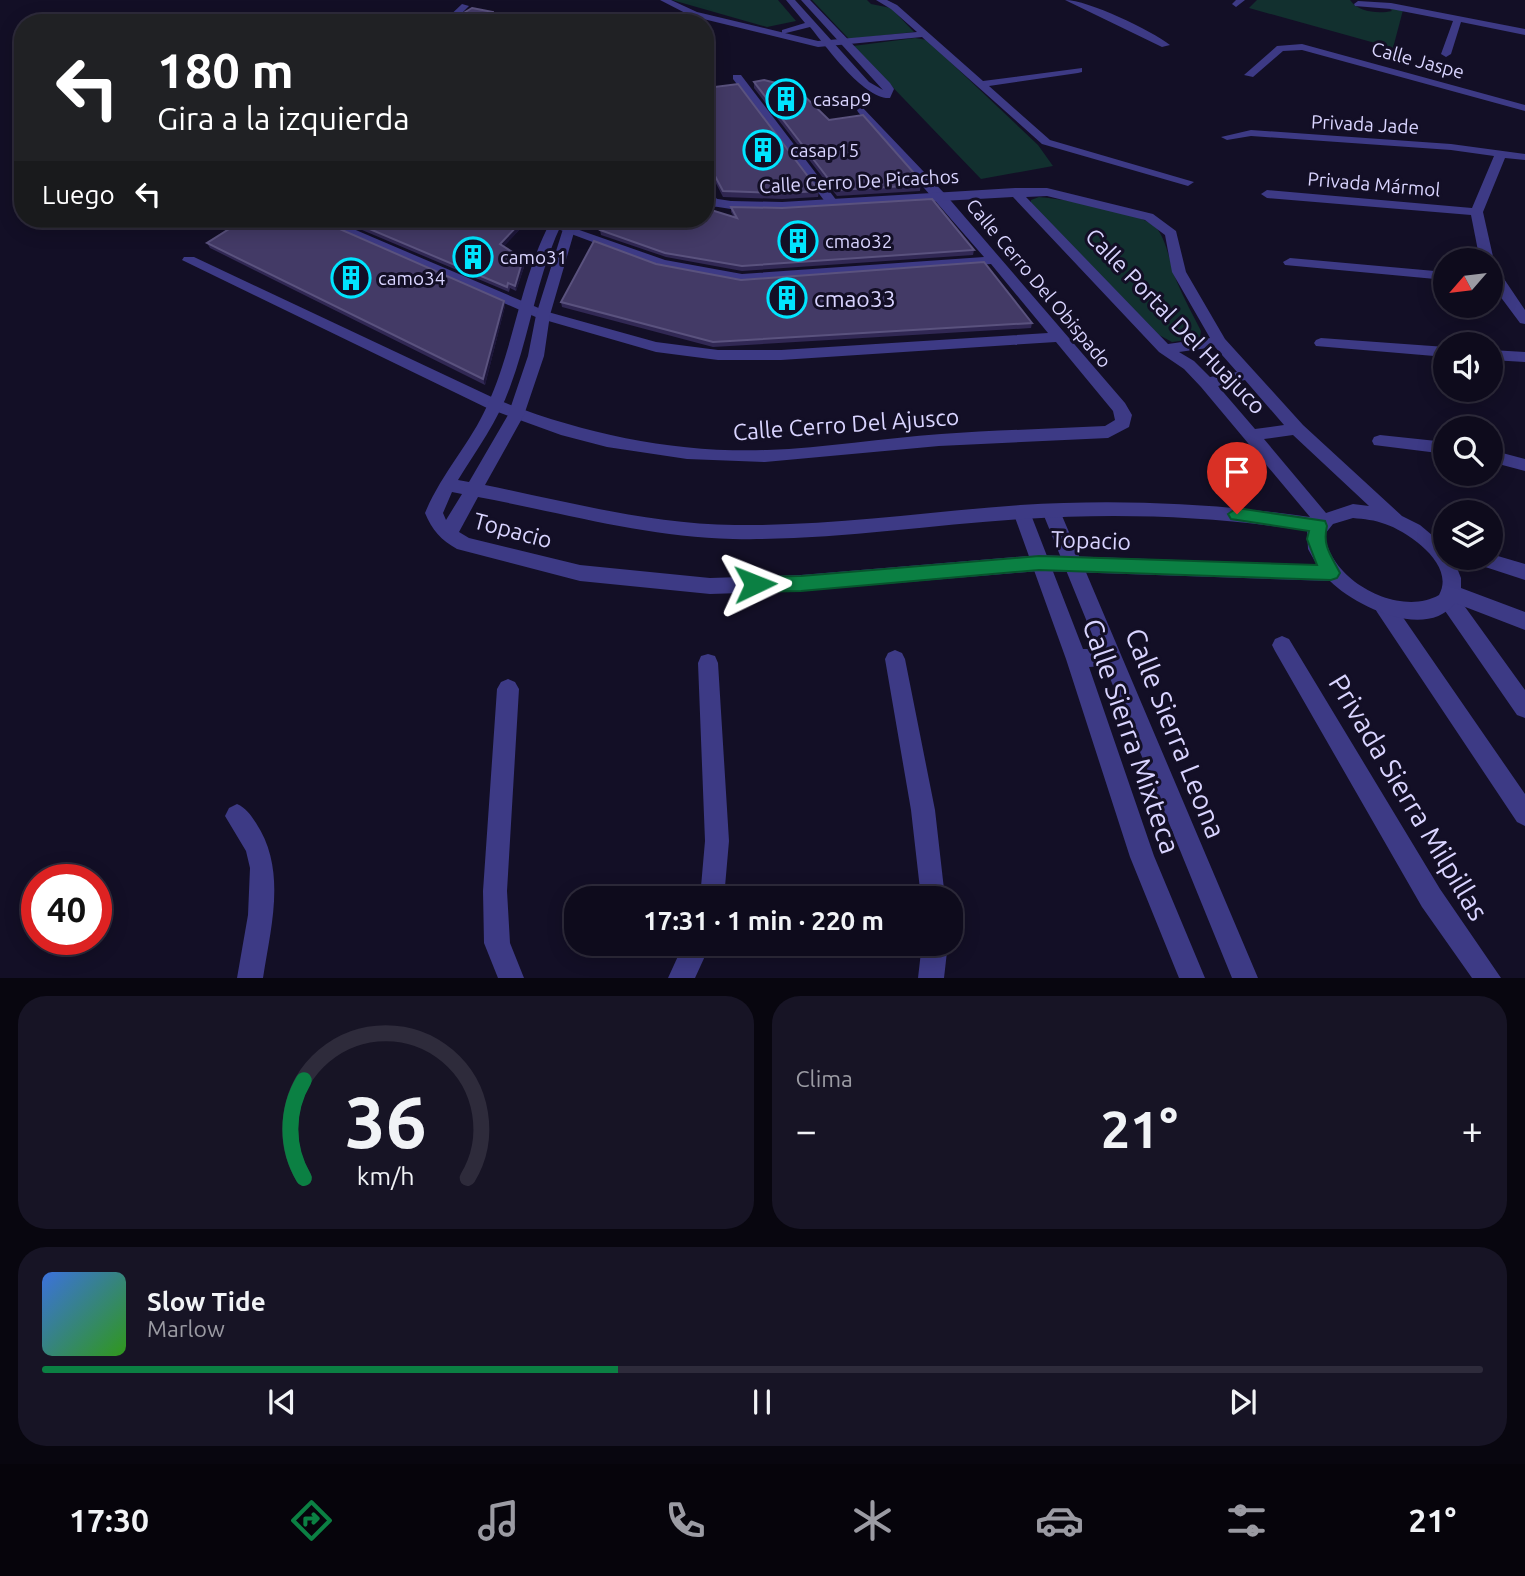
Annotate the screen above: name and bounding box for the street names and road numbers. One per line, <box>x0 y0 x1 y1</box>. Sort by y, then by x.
street label: Calle Jaspe <box>1369 37 1467 83</box>
street label: Privada Jade <box>1310 110 1420 138</box>
street label: Calle Cerro De Picachos <box>759 165 959 197</box>
street label: Privada Mármol <box>1307 167 1441 201</box>
street label: Calle Cerro Del Obispado <box>962 194 1116 372</box>
street label: Calle Portal Del Huajuco <box>1081 223 1271 419</box>
street label: Calle Cerro Del Ajusco <box>732 404 960 444</box>
street label: Topacio <box>471 508 555 552</box>
street label: Topacio <box>1051 526 1131 554</box>
street label: Calle Sierra Mixteca <box>1077 615 1187 857</box>
street label: Calle Sierra Leona <box>1120 624 1232 842</box>
street label: Privada Sierra Milpillas <box>1323 669 1495 925</box>

